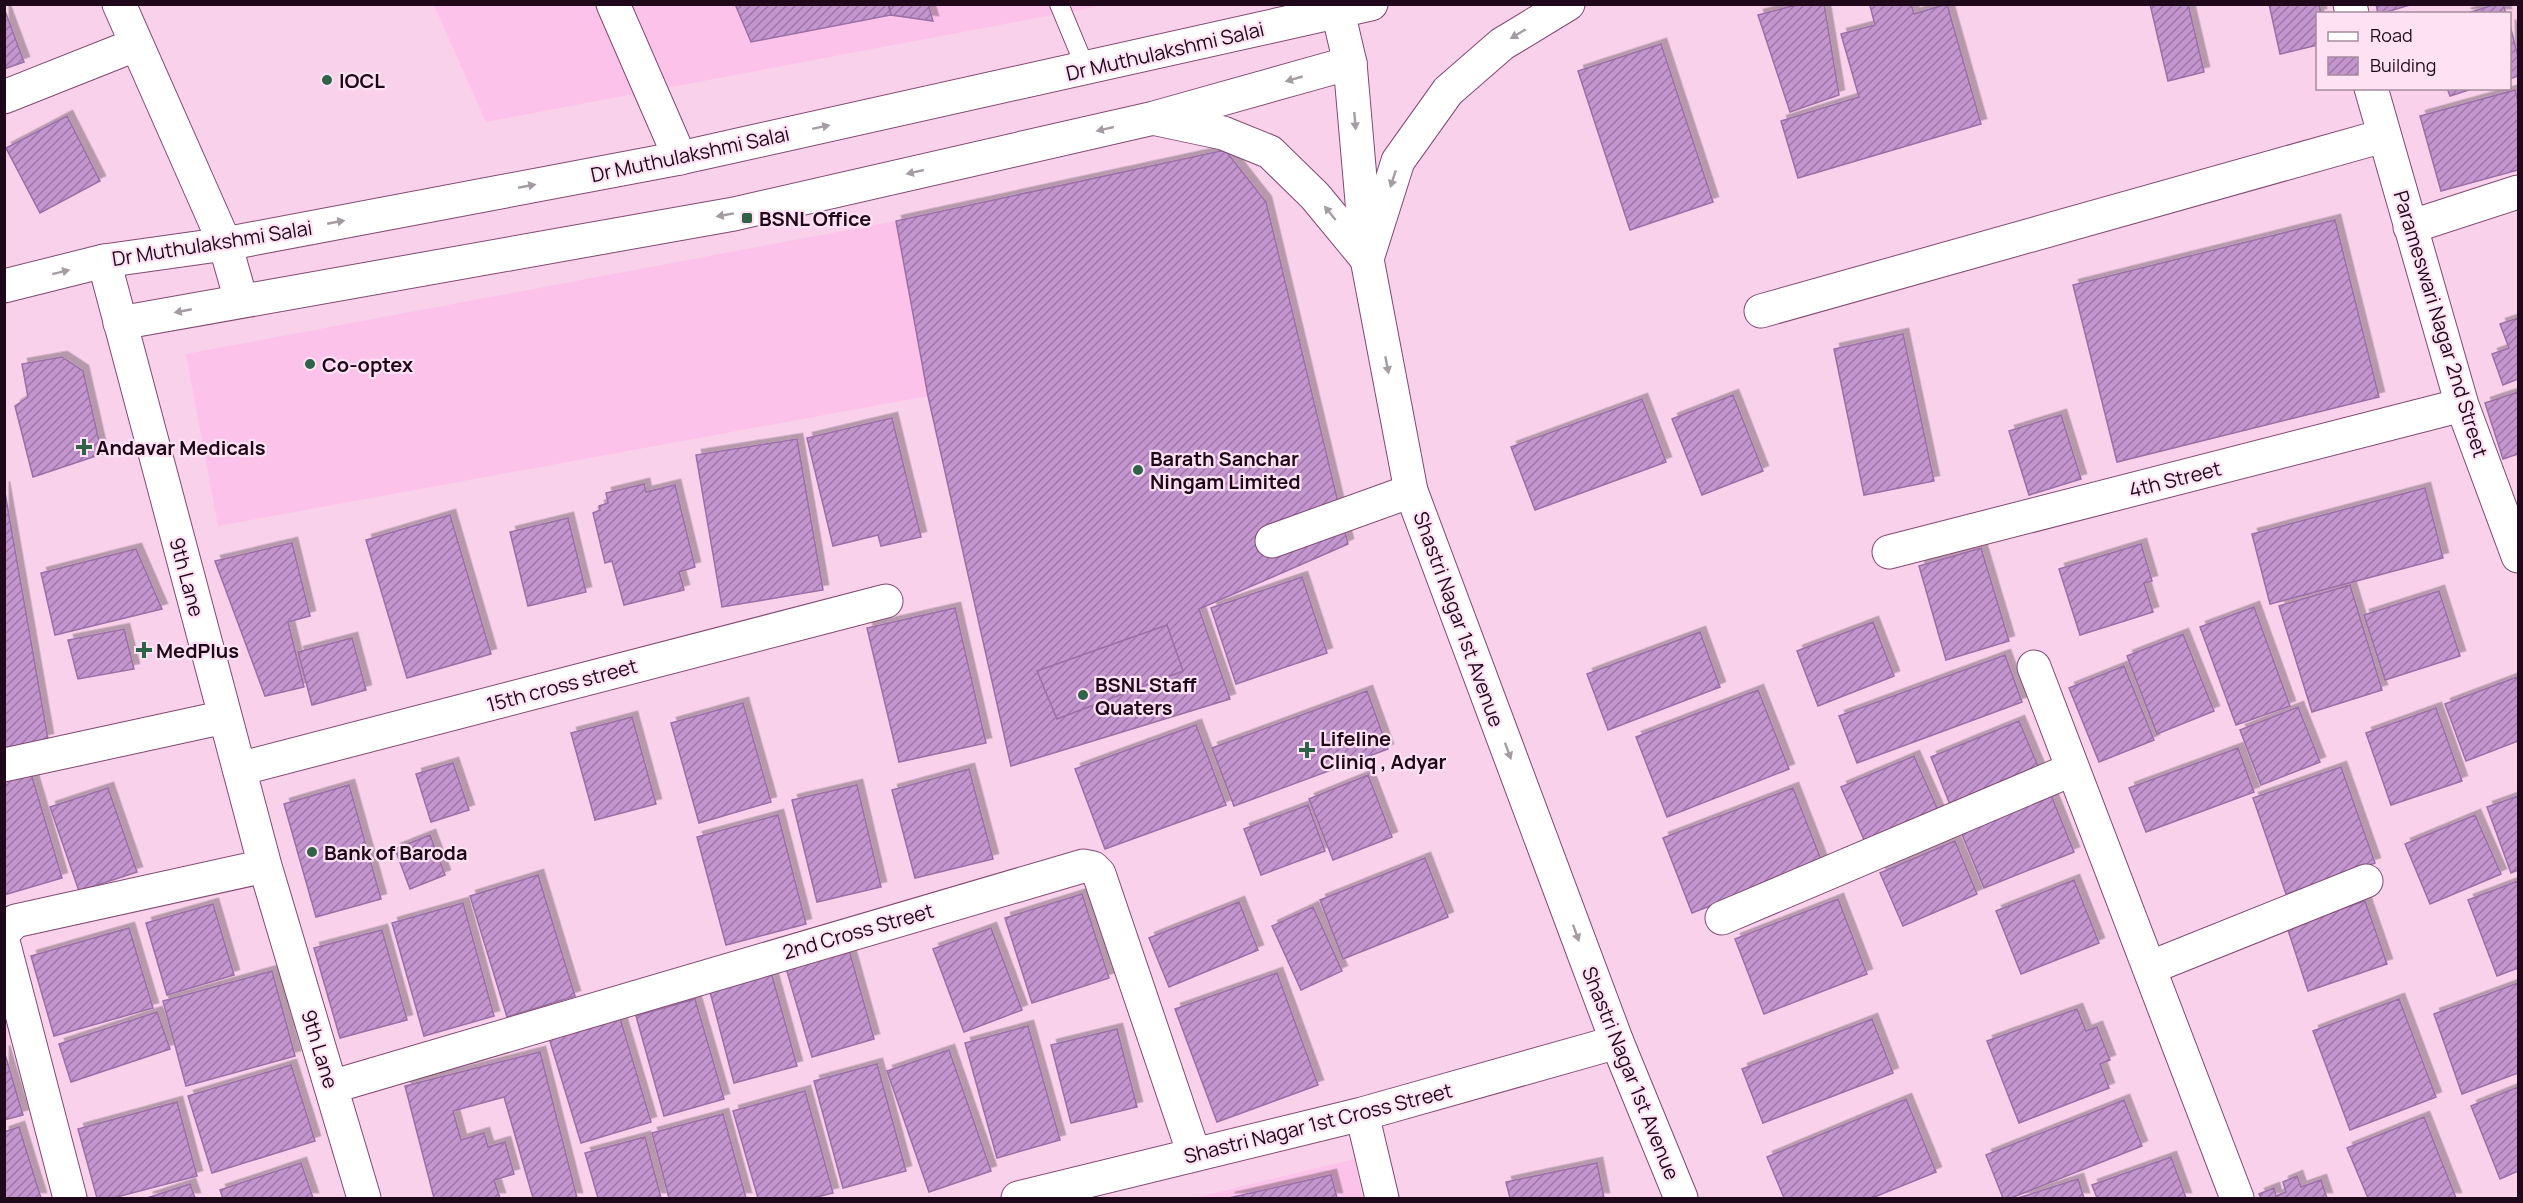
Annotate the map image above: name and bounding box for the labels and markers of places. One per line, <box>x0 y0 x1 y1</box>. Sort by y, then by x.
place label: IOCL <box>339 67 385 94</box>
marker: IOCL <box>320 73 334 87</box>
place label: BSNL Office <box>759 205 871 232</box>
marker: BSNL Office <box>740 211 754 225</box>
place label: Co-optex <box>322 351 413 378</box>
marker: Co-optex <box>303 357 317 371</box>
place label: Andavar Medicals <box>96 434 266 461</box>
marker: Andavar Medicals <box>77 440 91 454</box>
place label: Barath Sanchar Ningam Limited <box>1150 445 1301 495</box>
marker: Barath Sanchar Ningam Limited <box>1131 463 1145 477</box>
place label: MedPlus <box>156 637 239 664</box>
marker: MedPlus <box>137 643 151 657</box>
place label: BSNL Staff Quaters <box>1095 671 1197 721</box>
marker: BSNL Staff Quaters <box>1076 688 1090 702</box>
place label: Lifeline Cliniq , Adyar <box>1320 725 1447 775</box>
marker: Lifeline Cliniq , Adyar <box>1298 741 1316 759</box>
place label: Bank of Baroda <box>324 839 467 866</box>
marker: Bank of Baroda <box>305 845 319 859</box>

